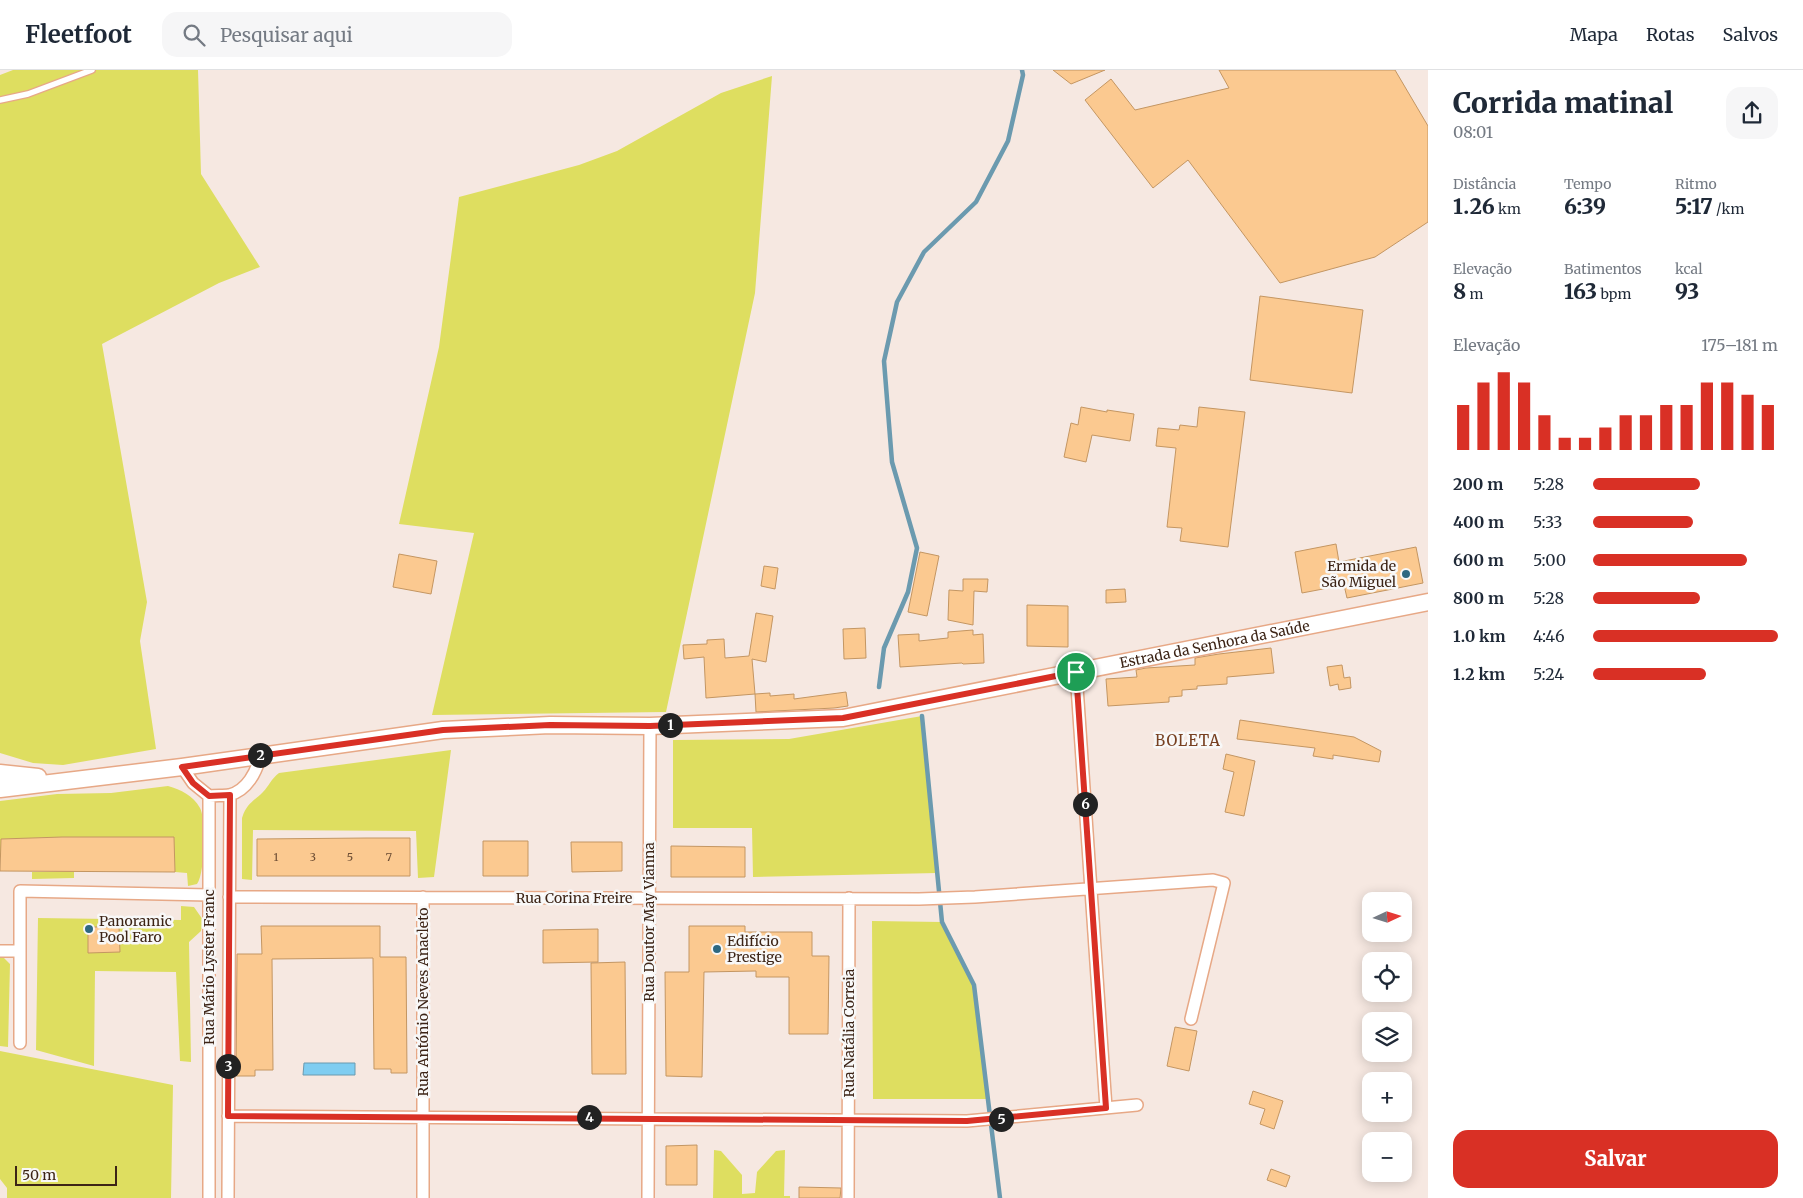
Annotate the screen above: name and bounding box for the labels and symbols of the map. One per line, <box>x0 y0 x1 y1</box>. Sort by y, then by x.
place label: Ermida de São Miguel <box>1321 557 1397 591</box>
marker: Ermida de São Miguel <box>1400 568 1412 580</box>
street label: Estrada da Senhora da Saúde <box>1118 617 1311 672</box>
pin <box>1055 651 1097 693</box>
pin: 1 <box>658 712 682 738</box>
district label: BOLETA <box>1155 731 1221 750</box>
pin: 2 <box>248 742 272 768</box>
pin: 6 <box>1072 792 1098 816</box>
street label: Rua Doutor May Vianna <box>640 842 658 1002</box>
house number: 1 <box>274 850 279 864</box>
house number: 3 <box>310 850 316 864</box>
house number: 5 <box>347 850 353 864</box>
house number: 7 <box>386 850 392 864</box>
street label: Rua Mário Lyster Franc <box>200 889 218 1045</box>
street label: Rua Corina Freire <box>516 889 632 907</box>
north arrow <box>1362 892 1412 942</box>
street label: Rua António Neves Anacleto <box>414 908 432 1096</box>
place label: Panoramic Pool Faro <box>99 912 172 946</box>
marker: Panoramic Pool Faro <box>83 923 95 935</box>
place label: Edifício Prestige <box>727 932 782 966</box>
marker: Edifício Prestige <box>711 943 723 955</box>
street label: Rua Natália Correia <box>840 968 858 1097</box>
pin: 3 <box>216 1054 240 1078</box>
pin: 4 <box>576 1104 602 1130</box>
pin: 5 <box>988 1106 1014 1132</box>
scale bar <box>15 1163 118 1186</box>

